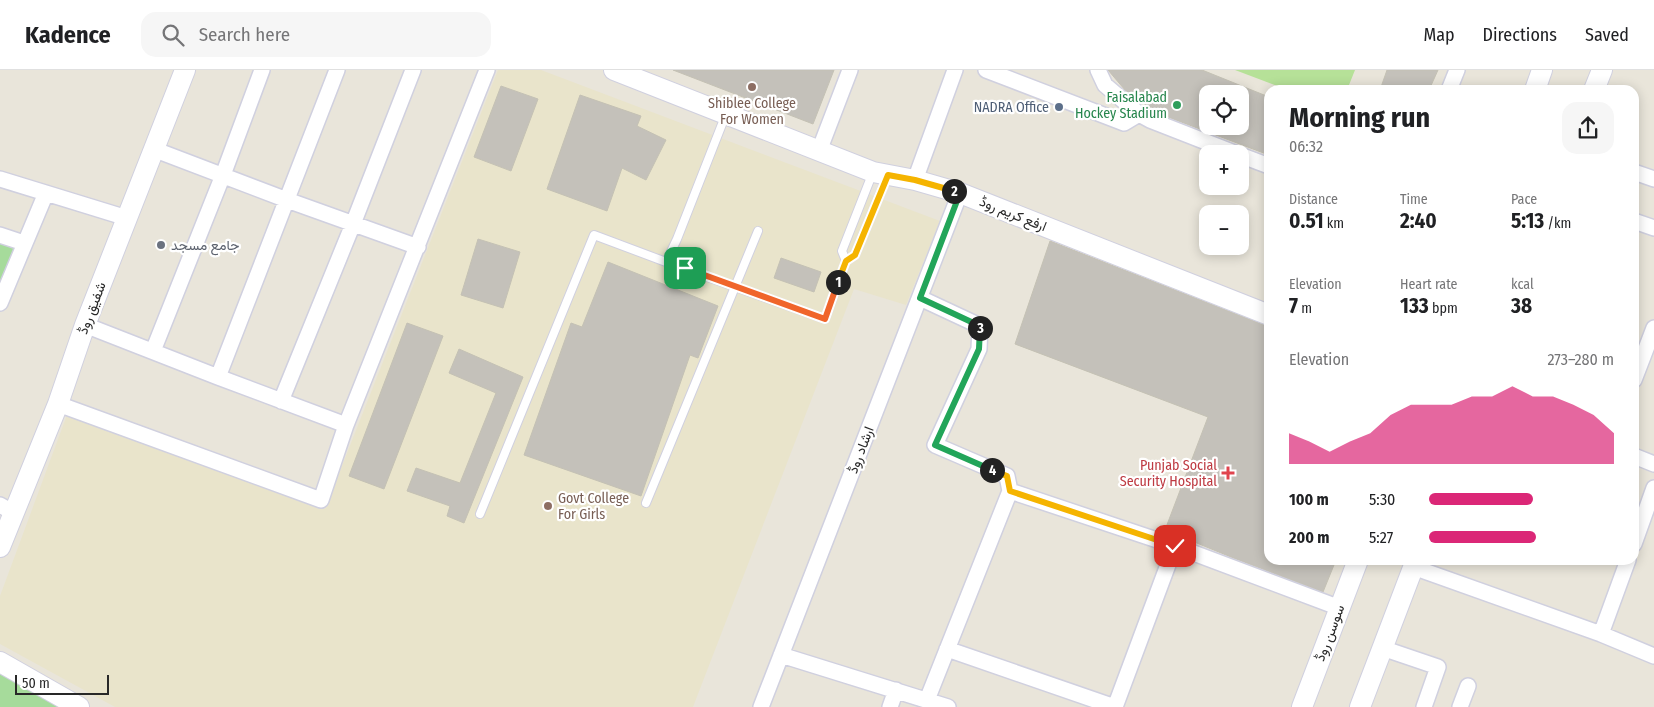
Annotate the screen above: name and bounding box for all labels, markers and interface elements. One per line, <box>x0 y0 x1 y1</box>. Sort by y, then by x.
search box <box>141 12 491 57</box>
text: Kadence <box>25 21 111 49</box>
icon: search <box>159 21 187 49</box>
text: Search here <box>199 23 290 46</box>
text: Map <box>1423 24 1455 46</box>
text: Directions <box>1483 24 1557 46</box>
text: Saved <box>1585 24 1629 46</box>
marker: Shiblee College For Women <box>746 81 758 93</box>
map controls <box>1199 85 1249 255</box>
button: locate <box>1199 85 1249 135</box>
place label: Faisalabad Hockey Stadium <box>1075 89 1167 122</box>
place label: Shiblee College For Women <box>708 95 796 128</box>
place label: NADRA Office <box>974 99 1049 116</box>
marker: Faisalabad Hockey Stadium <box>1171 99 1183 111</box>
marker: NADRA Office <box>1053 101 1065 113</box>
text: Morning run <box>1289 101 1430 134</box>
button: share <box>1562 102 1614 154</box>
text: 06:32 <box>1289 137 1323 156</box>
button: + <box>1199 145 1249 195</box>
pin: 2 <box>942 178 966 204</box>
text: 2 <box>951 183 958 200</box>
text: Distance <box>1289 191 1338 208</box>
text: Time <box>1400 191 1428 208</box>
text: Pace <box>1511 191 1537 208</box>
street label: ارفع کریم روڈ <box>976 193 1049 237</box>
button: − <box>1199 205 1249 255</box>
text: 0.51 <box>1289 208 1324 234</box>
text: 2:40 <box>1400 208 1437 234</box>
text: 5:13 <box>1511 208 1544 234</box>
text: km <box>1324 215 1344 232</box>
text: /km <box>1544 215 1571 232</box>
place label: جامع مسجد <box>171 237 239 256</box>
marker: جامع مسجد <box>155 239 167 251</box>
pin <box>664 247 706 289</box>
icon: arrive <box>671 254 699 282</box>
pin: 1 <box>826 270 850 294</box>
text: 1 <box>836 274 841 291</box>
text: Elevation <box>1289 276 1342 293</box>
text: Heart rate <box>1400 276 1457 293</box>
text: kcal <box>1511 276 1534 293</box>
street label: شفیق روڈ <box>74 279 110 337</box>
text: 7 <box>1289 293 1298 319</box>
text: 133 <box>1400 293 1429 319</box>
text: 38 <box>1511 293 1532 319</box>
text: m <box>1298 300 1312 317</box>
text: bpm <box>1429 300 1458 317</box>
pin: 3 <box>968 316 992 340</box>
text: 3 <box>977 320 984 337</box>
text: Elevation <box>1289 350 1349 369</box>
text: 273–280 m <box>1547 350 1614 369</box>
street label: ارشاد روڈ <box>844 424 878 476</box>
place label: Punjab Social Security Hospital <box>1120 457 1217 490</box>
pin: 4 <box>980 458 1004 482</box>
text: 4 <box>989 462 996 479</box>
marker: Punjab Social Security Hospital <box>1221 466 1235 480</box>
place label: Govt College For Girls <box>558 490 629 523</box>
text: 100 m <box>1289 490 1329 509</box>
text: 5:30 <box>1369 490 1395 509</box>
marker: Govt College For Girls <box>542 500 554 512</box>
pin <box>1154 525 1196 567</box>
text: 200 m <box>1289 528 1329 547</box>
text: 5:27 <box>1369 528 1393 547</box>
icon: check <box>1161 532 1189 560</box>
street label: سوسن روڈ <box>1311 602 1349 664</box>
scale bar <box>15 672 109 695</box>
text: 50 m <box>22 675 50 692</box>

